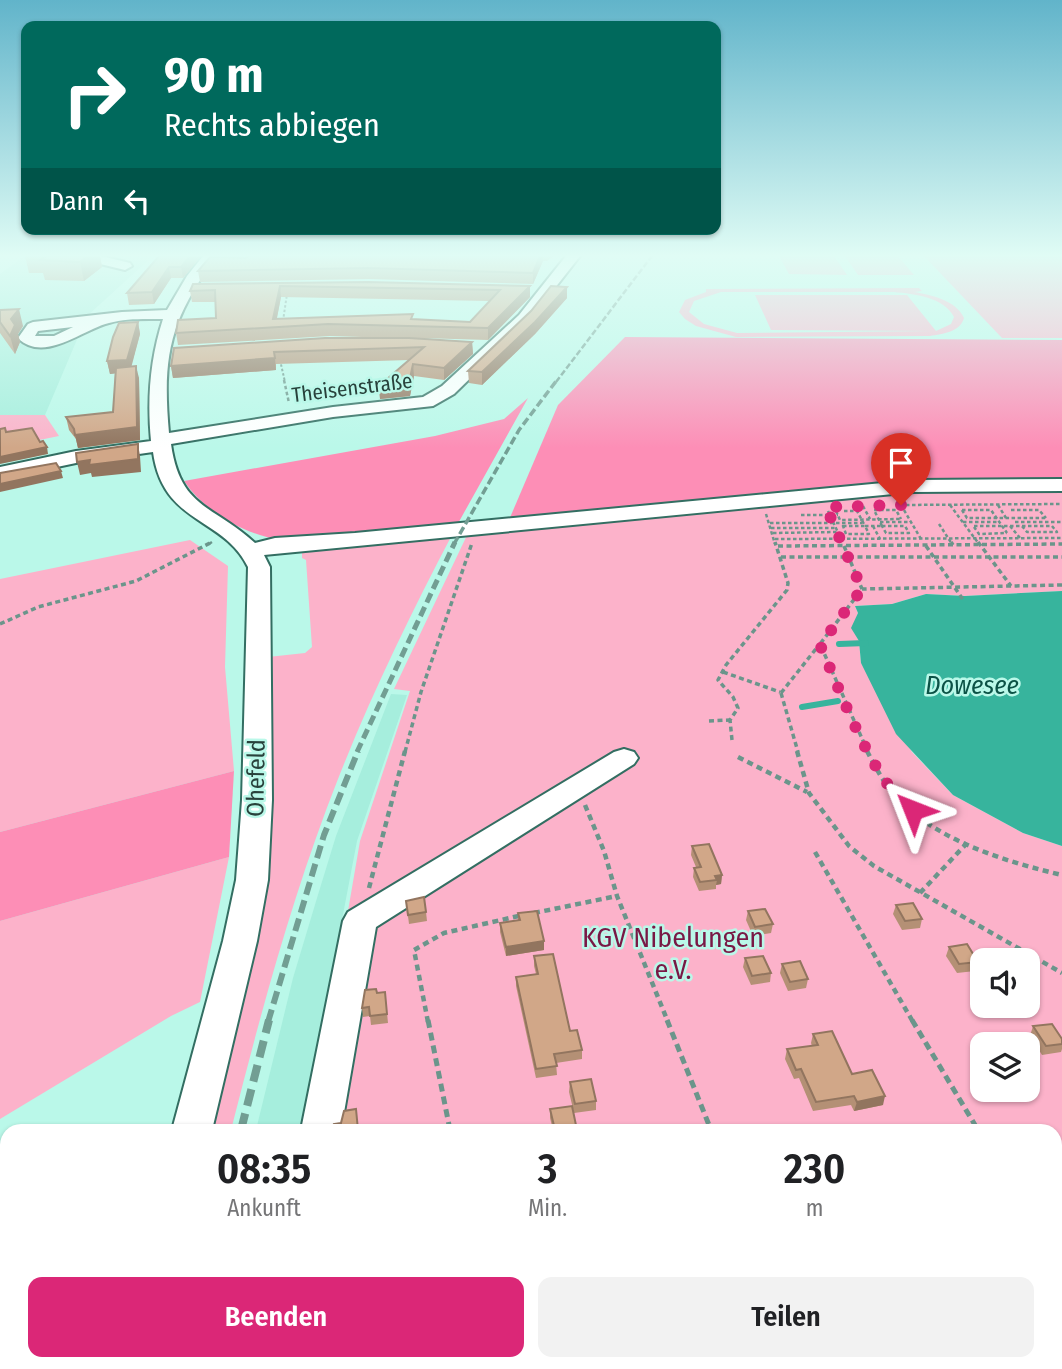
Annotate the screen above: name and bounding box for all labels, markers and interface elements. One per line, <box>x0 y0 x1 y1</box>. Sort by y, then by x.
text: 90 m <box>164 46 264 105</box>
icon: right <box>49 49 140 140</box>
text: Rechts abbiegen <box>164 106 380 144</box>
icon: left <box>118 182 156 220</box>
text: Dann <box>49 186 104 217</box>
street label: Theisenstraße <box>290 368 414 408</box>
pin <box>871 433 931 505</box>
icon: arrive <box>882 444 920 482</box>
water label: Dowesee <box>925 670 1019 701</box>
street label: Ohefeld <box>241 739 271 817</box>
position arrow <box>876 773 950 847</box>
park label: KGV Nibelungen e.V. <box>582 921 764 986</box>
map controls <box>970 948 1040 1102</box>
button: sound <box>970 948 1040 1018</box>
button: layers <box>970 1032 1040 1102</box>
text: 08:35 <box>217 1144 311 1194</box>
text: 3 <box>538 1144 557 1194</box>
text: 230 <box>784 1144 845 1194</box>
text: Ankunft <box>227 1194 301 1222</box>
text: Min. <box>528 1194 567 1222</box>
text: m <box>806 1194 823 1222</box>
button: Beenden <box>28 1277 524 1357</box>
button: Teilen <box>538 1277 1034 1357</box>

